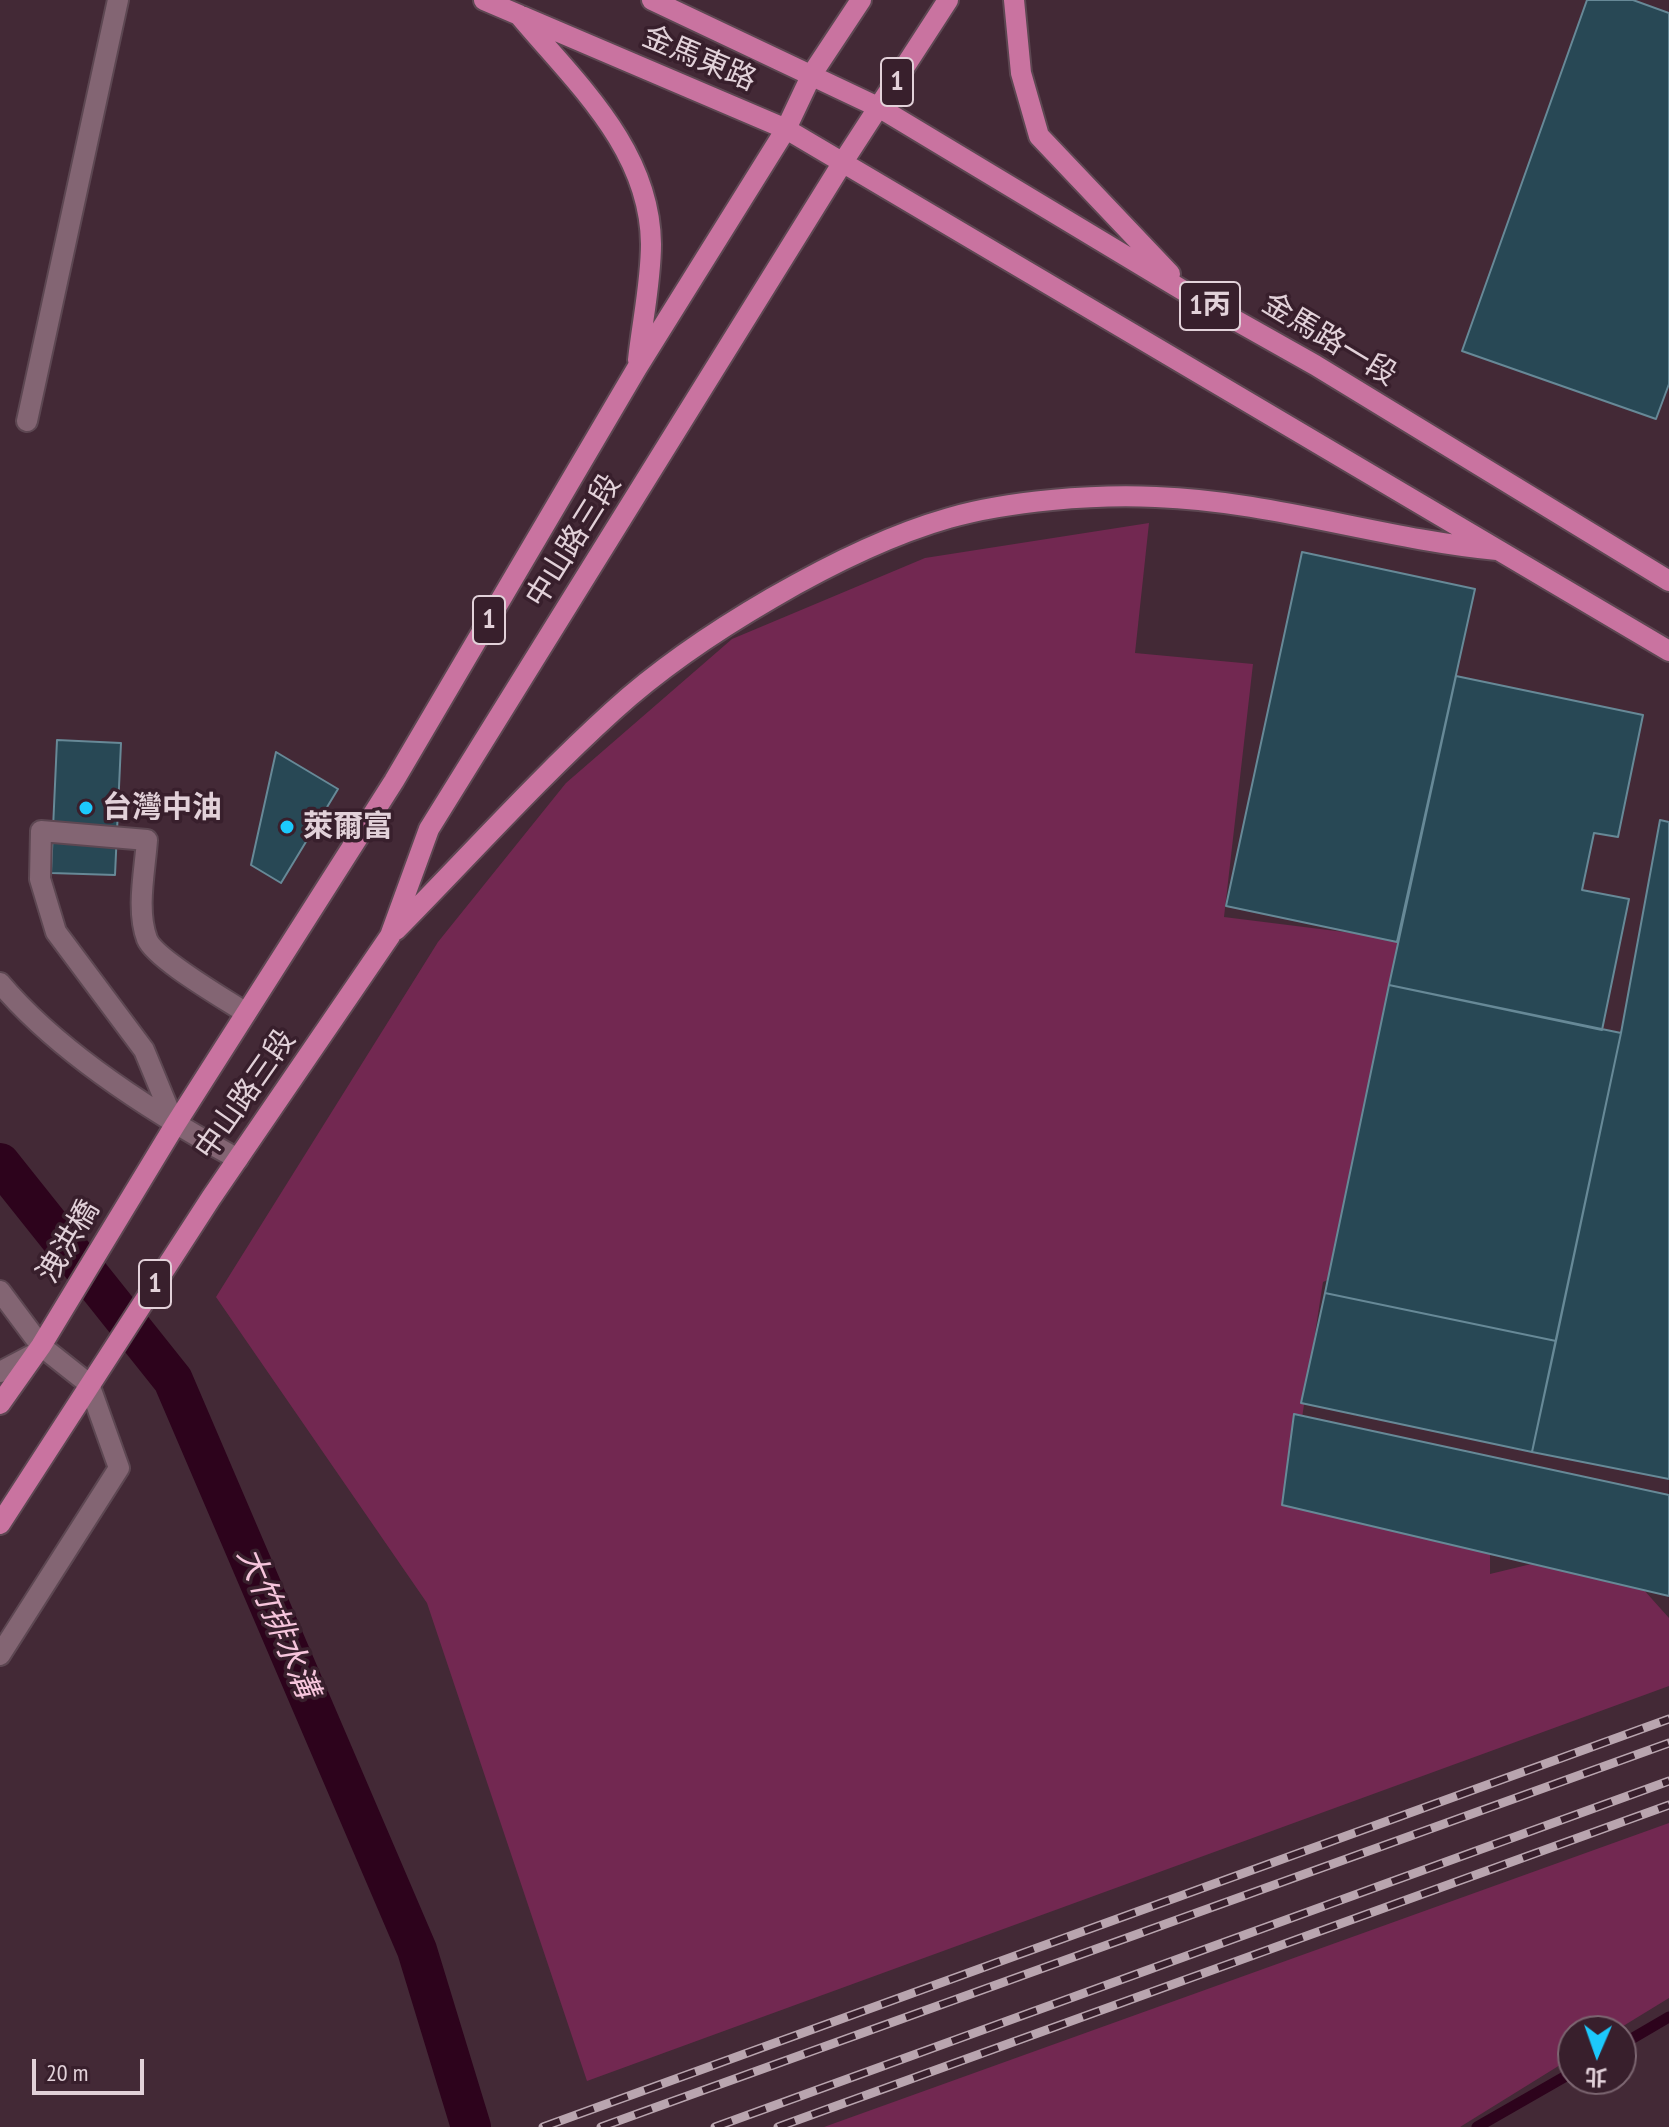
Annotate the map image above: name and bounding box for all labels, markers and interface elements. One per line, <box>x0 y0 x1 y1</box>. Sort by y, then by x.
street label: 金馬東路 <box>637 19 761 99</box>
road number: 1 <box>881 58 913 106</box>
road number: 1丙 <box>1180 282 1240 330</box>
street label: 金馬路一段 <box>1255 286 1403 394</box>
street label: 中山路三段 <box>519 468 629 614</box>
road number: 1 <box>473 596 505 644</box>
place label: 台灣中油 <box>102 790 222 826</box>
marker: 台灣中油 <box>77 799 95 817</box>
place label: 萊爾富 <box>303 809 393 845</box>
marker: 萊爾富 <box>278 818 296 836</box>
street label: 中山路三段 <box>188 1023 304 1167</box>
street label: 洩洪橋 <box>30 1194 108 1290</box>
road number: 1 <box>139 1260 171 1308</box>
water label: 大竹排水溝 <box>228 1542 326 1704</box>
north arrow <box>1557 2015 1637 2095</box>
scale bar <box>36 2043 148 2093</box>
text: 20 m <box>46 2057 88 2088</box>
text: 北 <box>1585 2063 1608 2091</box>

